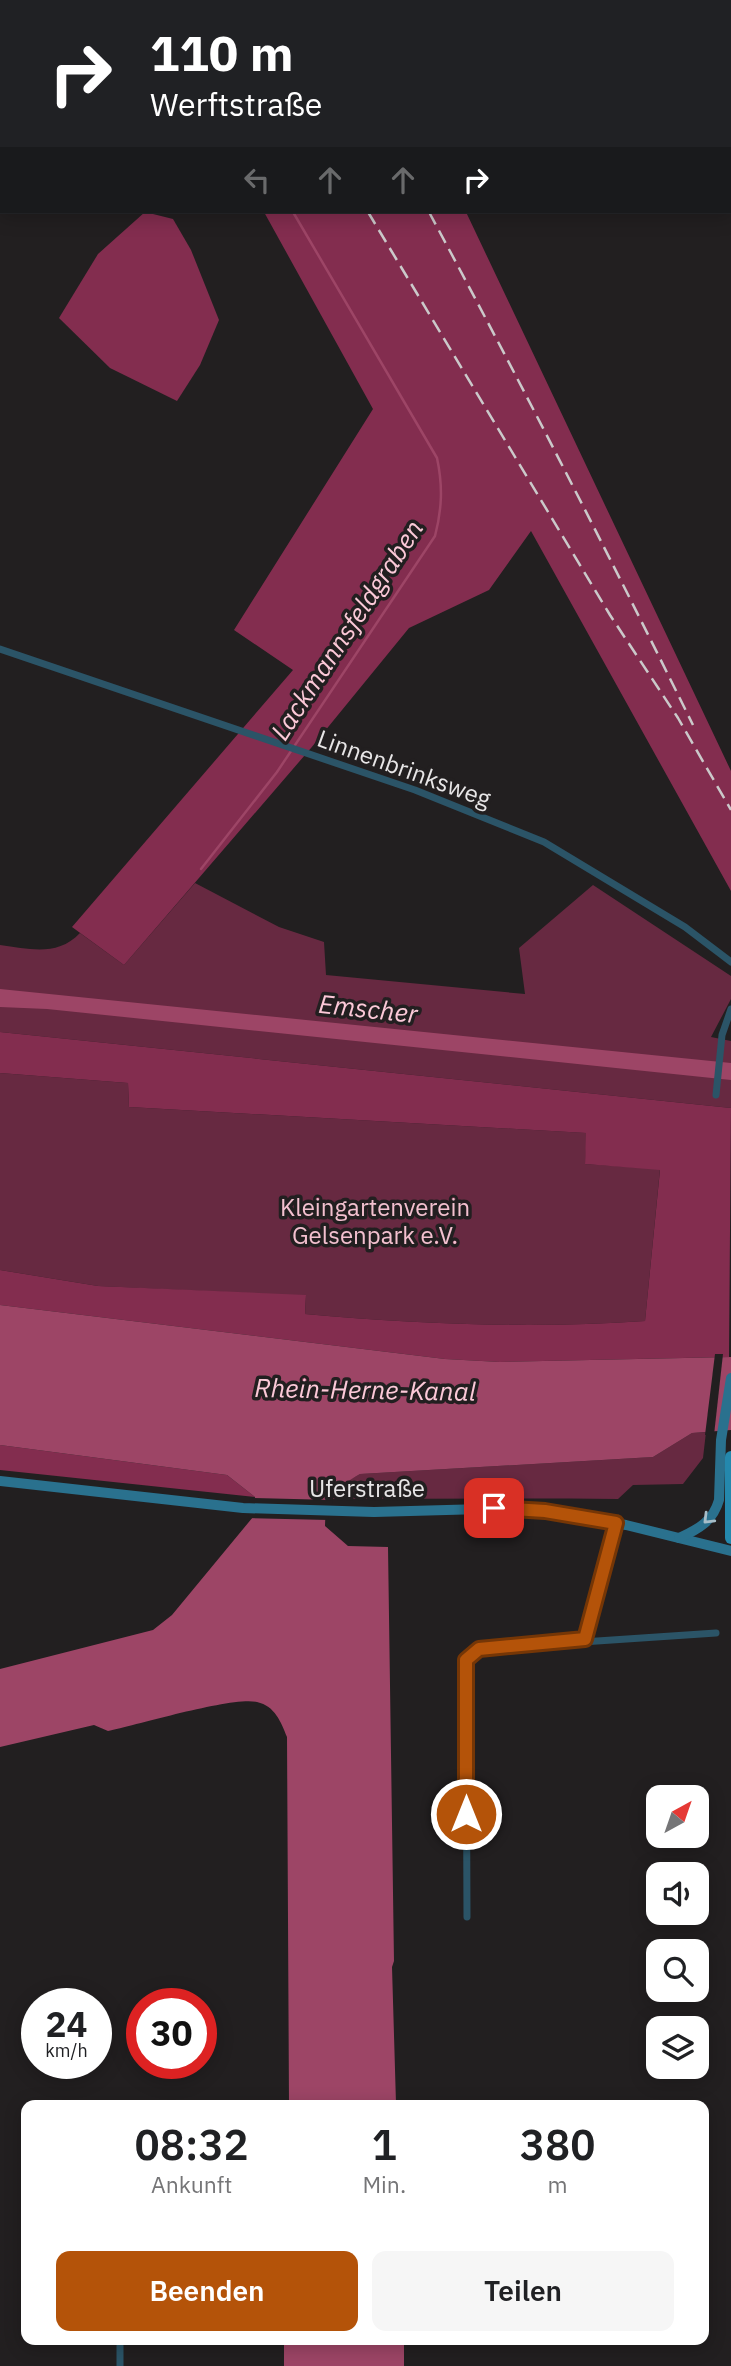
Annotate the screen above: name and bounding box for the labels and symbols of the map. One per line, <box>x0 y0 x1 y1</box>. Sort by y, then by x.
water label: Lackmannsfeldgraben <box>262 513 430 746</box>
street label: Linnenbrinksweg <box>313 722 496 814</box>
water label: Emscher <box>317 986 421 1030</box>
park label: Kleingartenverein Gelsenpark e.V. <box>280 1191 470 1251</box>
water label: Rhein-Herne-Kanal <box>254 1370 476 1408</box>
street label: Uferstraße <box>309 1472 425 1504</box>
pin <box>464 1478 524 1538</box>
one-way arrow <box>703 1511 716 1524</box>
position arrow <box>429 1777 503 1851</box>
north arrow <box>646 1785 709 1848</box>
speed limit sign: 30 <box>126 1988 217 2079</box>

